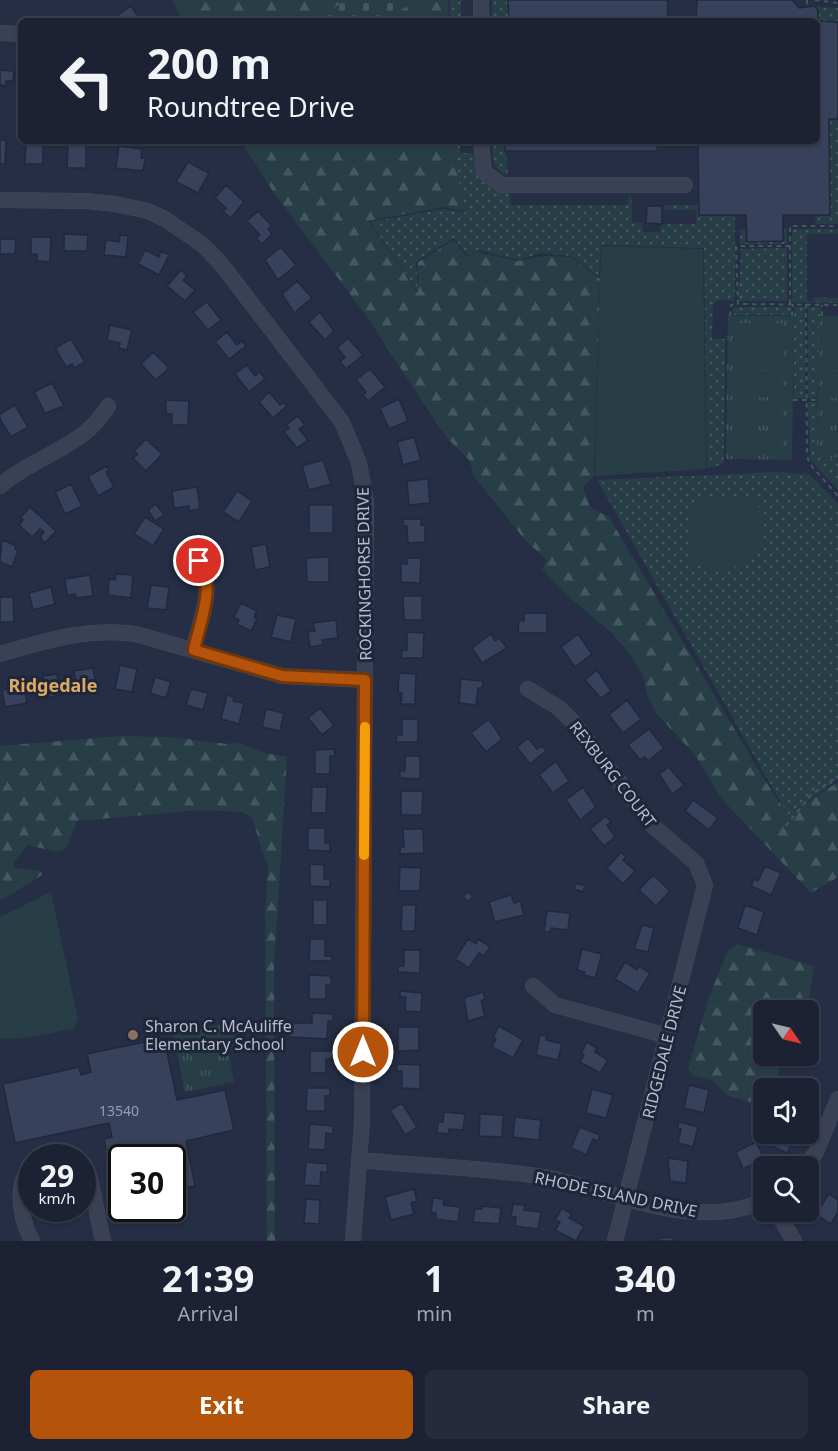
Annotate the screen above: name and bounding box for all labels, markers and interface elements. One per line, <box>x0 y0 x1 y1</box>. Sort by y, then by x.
text: 200 m <box>147 34 271 91</box>
icon: left <box>48 42 126 120</box>
text: Roundtree Drive <box>147 88 355 125</box>
street label: ROCKINGHORSE DRIVE <box>351 487 377 661</box>
pin <box>173 535 224 586</box>
icon: arrive <box>182 544 215 577</box>
district label: Ridgedale <box>9 673 97 697</box>
street label: REXBURG COURT <box>565 716 661 832</box>
street label: RIDGEDALE DRIVE <box>637 983 691 1121</box>
north arrow <box>753 1000 819 1066</box>
map controls <box>753 1000 819 1222</box>
place label: Sharon C. McAuliffe Elementary School <box>145 1015 292 1055</box>
position arrow <box>331 1020 395 1084</box>
marker: Sharon C. McAuliffe Elementary School <box>126 1028 140 1042</box>
button: sound <box>753 1078 819 1144</box>
house number: 13540 <box>99 1101 139 1120</box>
speed limit sign: 30 <box>108 1144 186 1222</box>
text: 29 <box>40 1155 74 1196</box>
button: search <box>753 1156 819 1222</box>
street label: RHODE ISLAND DRIVE <box>533 1166 699 1222</box>
text: km/h <box>39 1188 75 1208</box>
text: 21:39 <box>162 1254 254 1303</box>
text: 1 <box>424 1254 445 1303</box>
text: 340 <box>614 1254 676 1303</box>
text: Arrival <box>178 1300 239 1327</box>
text: min <box>416 1300 452 1327</box>
text: m <box>636 1300 655 1327</box>
button: Exit <box>30 1370 413 1439</box>
button: Share <box>425 1370 808 1439</box>

